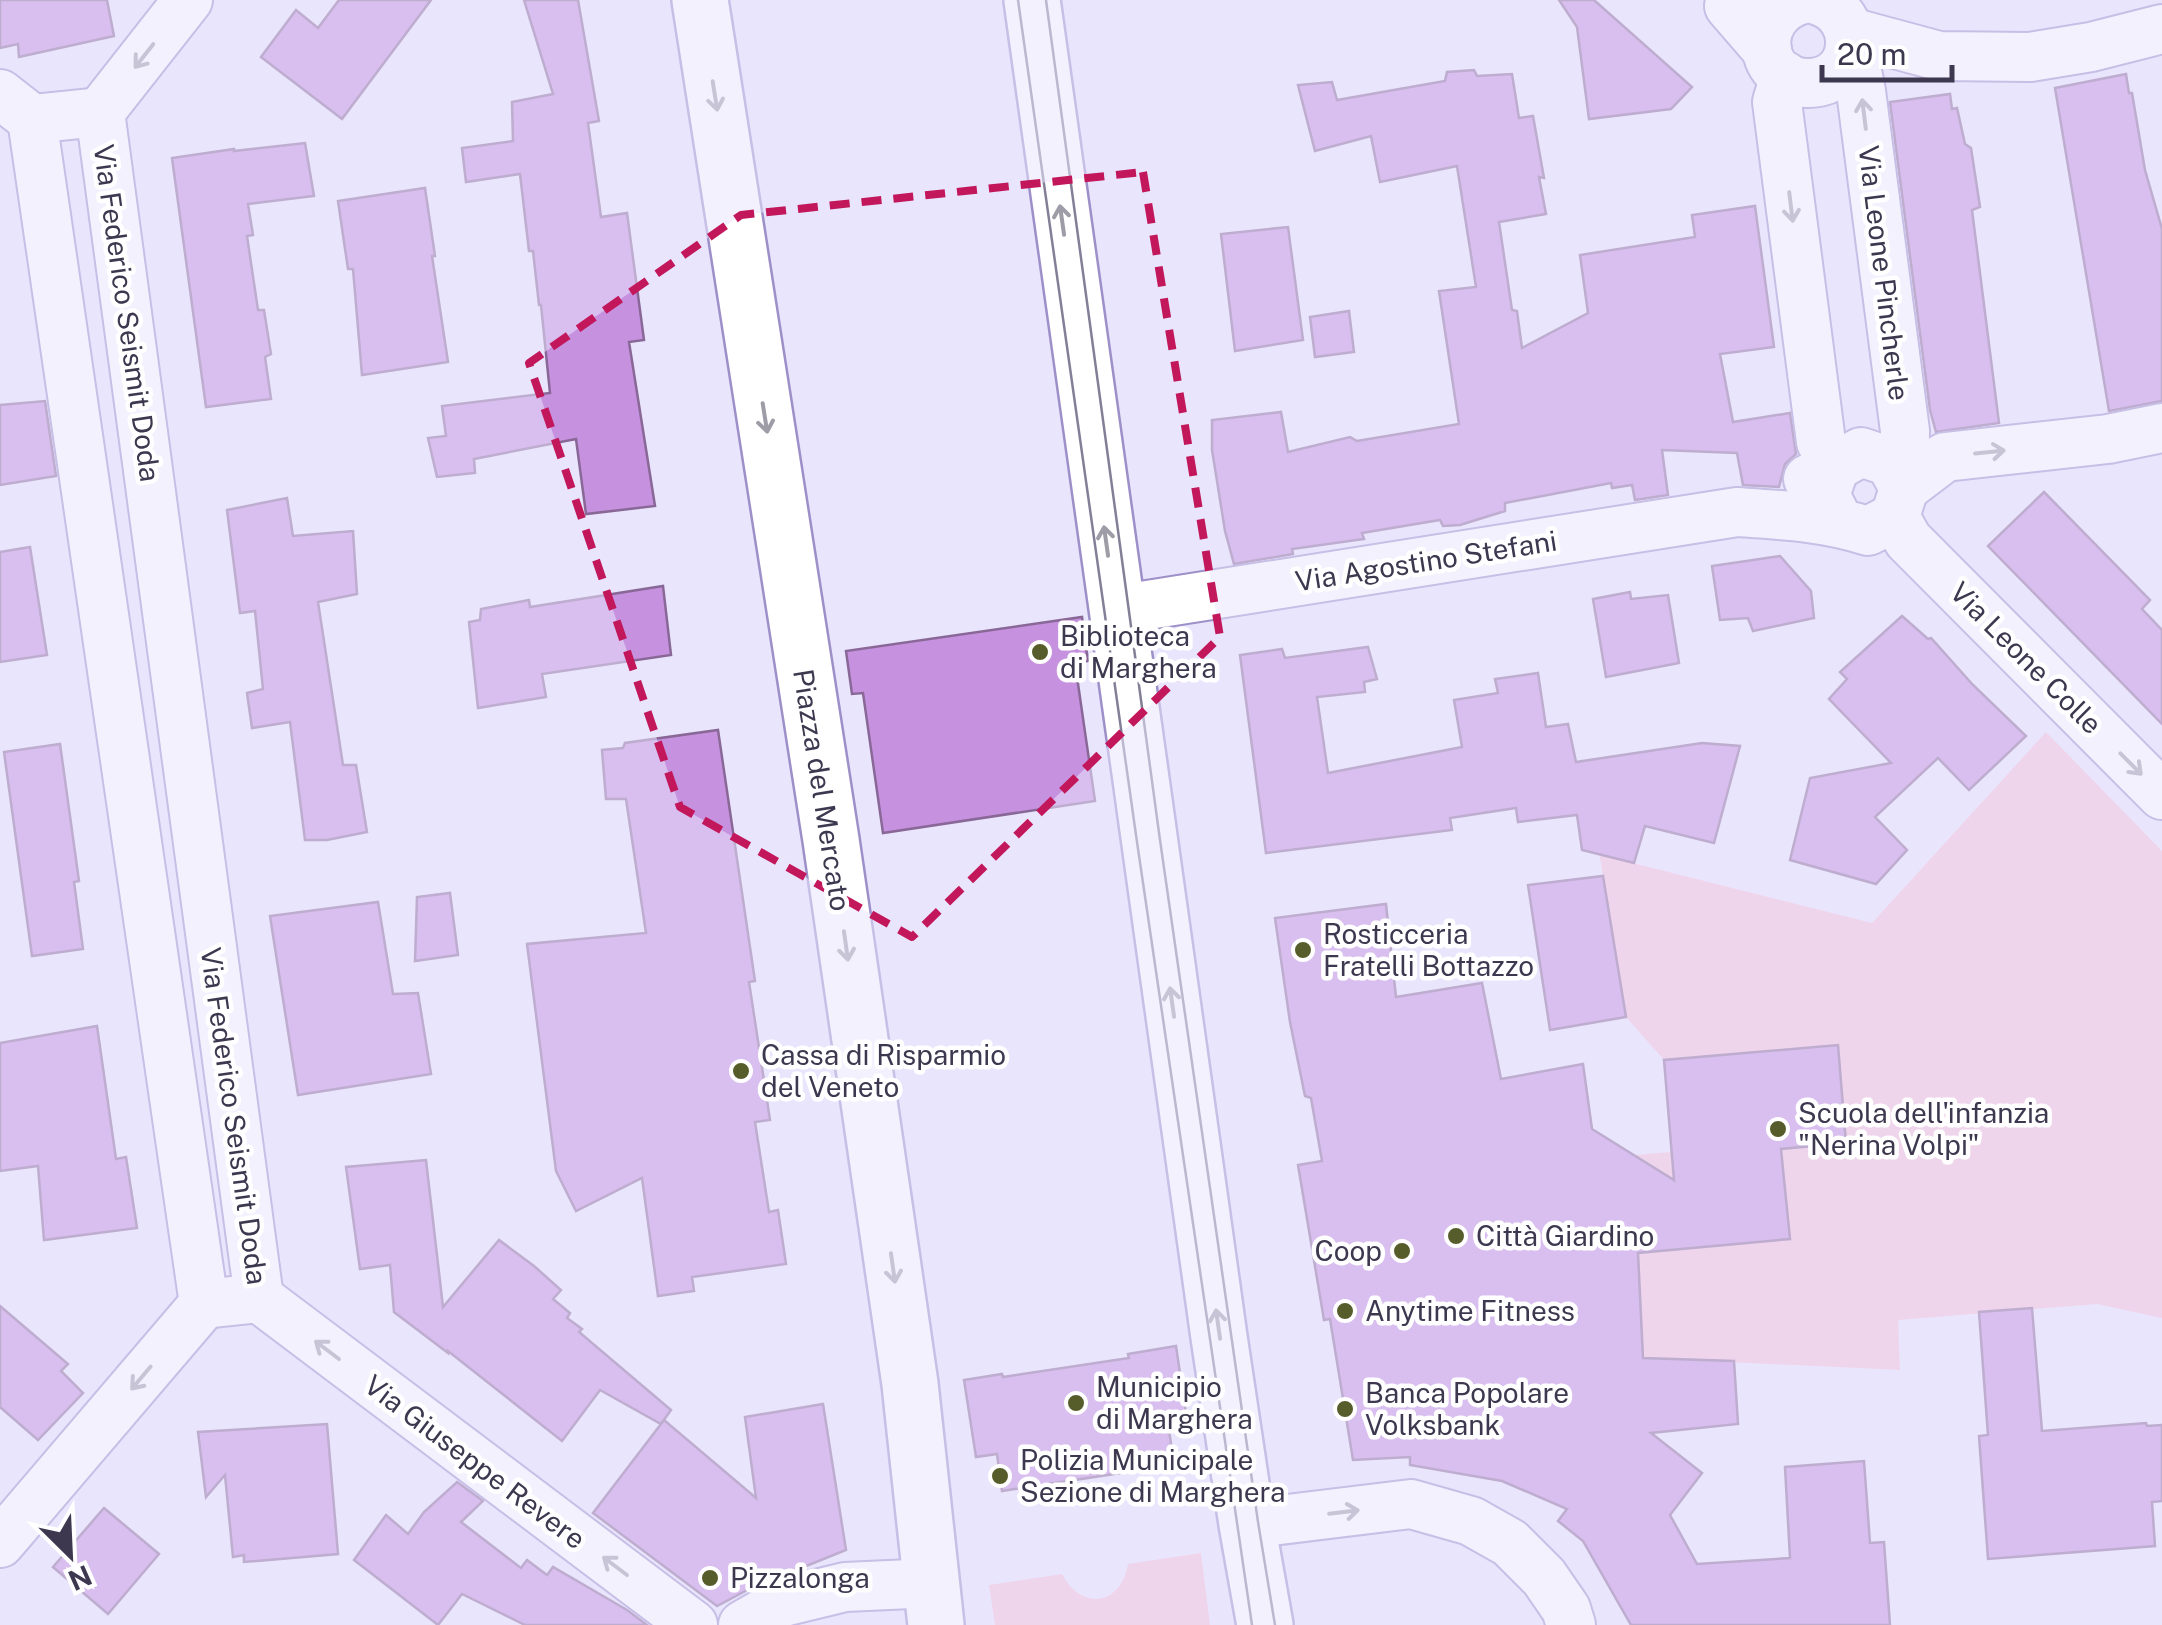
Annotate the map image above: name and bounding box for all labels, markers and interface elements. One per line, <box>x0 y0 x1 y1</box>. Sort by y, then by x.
scale bar <box>1822 20 1952 82</box>
text: 20 m <box>1837 36 1906 72</box>
one-way arrow <box>134 42 155 69</box>
one-way arrow <box>707 80 725 112</box>
one-way arrow <box>1854 98 1873 130</box>
street label: Via Federico Seismit Doda <box>87 142 168 484</box>
street label: Via Leone Pincherle <box>1852 144 1917 402</box>
one-way arrow <box>1782 190 1800 223</box>
one-way arrow <box>1052 204 1071 236</box>
one-way arrow <box>756 401 775 433</box>
one-way arrow <box>1974 442 2006 461</box>
street label: Via Agostino Stefani <box>1293 524 1559 597</box>
one-way arrow <box>1097 526 1115 558</box>
street label: Via Leone Colle <box>1944 575 2109 740</box>
place label: Biblioteca di Marghera <box>1060 619 1217 684</box>
marker: Biblioteca di Marghera <box>1029 641 1051 663</box>
street label: Piazza del Mercato <box>787 666 858 913</box>
one-way arrow <box>2119 751 2143 775</box>
place label: Rosticceria Fratelli Bottazzo <box>1323 917 1534 982</box>
one-way arrow <box>838 930 856 962</box>
marker: Rosticceria Fratelli Bottazzo <box>1292 939 1314 961</box>
street label: Via Federico Seismit Doda <box>194 945 275 1287</box>
one-way arrow <box>1163 986 1181 1018</box>
place label: Cassa di Risparmio del Veneto <box>761 1038 1006 1103</box>
marker: Cassa di Risparmio del Veneto <box>730 1060 752 1082</box>
place label: Scuola dell'infanzia "Nerina Volpi" <box>1798 1096 2049 1161</box>
marker: Scuola dell'infanzia "Nerina Volpi" <box>1767 1118 1789 1140</box>
place label: Città Giardino <box>1476 1219 1654 1252</box>
marker: Città Giardino <box>1445 1225 1467 1247</box>
place label: Coop <box>1314 1234 1382 1267</box>
marker: Coop <box>1391 1240 1413 1262</box>
one-way arrow <box>885 1251 903 1284</box>
place label: Anytime Fitness <box>1365 1294 1575 1327</box>
marker: Anytime Fitness <box>1334 1300 1356 1322</box>
one-way arrow <box>1208 1308 1226 1340</box>
one-way arrow <box>314 1339 341 1360</box>
one-way arrow <box>129 1365 152 1390</box>
street label: Via Giuseppe Revere <box>358 1368 592 1555</box>
place label: Municipio di Marghera <box>1096 1370 1253 1435</box>
place label: Banca Popolare Volksbank <box>1365 1376 1569 1441</box>
marker: Municipio di Marghera <box>1065 1392 1087 1414</box>
marker: Banca Popolare Volksbank <box>1334 1398 1356 1420</box>
place label: Polizia Municipale Sezione di Marghera <box>1020 1443 1285 1508</box>
marker: Polizia Municipale Sezione di Marghera <box>989 1465 1011 1487</box>
one-way arrow <box>1327 1502 1360 1521</box>
north arrow <box>20 1505 120 1605</box>
one-way arrow <box>602 1556 629 1577</box>
text: N <box>64 1559 97 1598</box>
place label: Pizzalonga <box>730 1561 870 1594</box>
marker: Pizzalonga <box>699 1567 721 1589</box>

